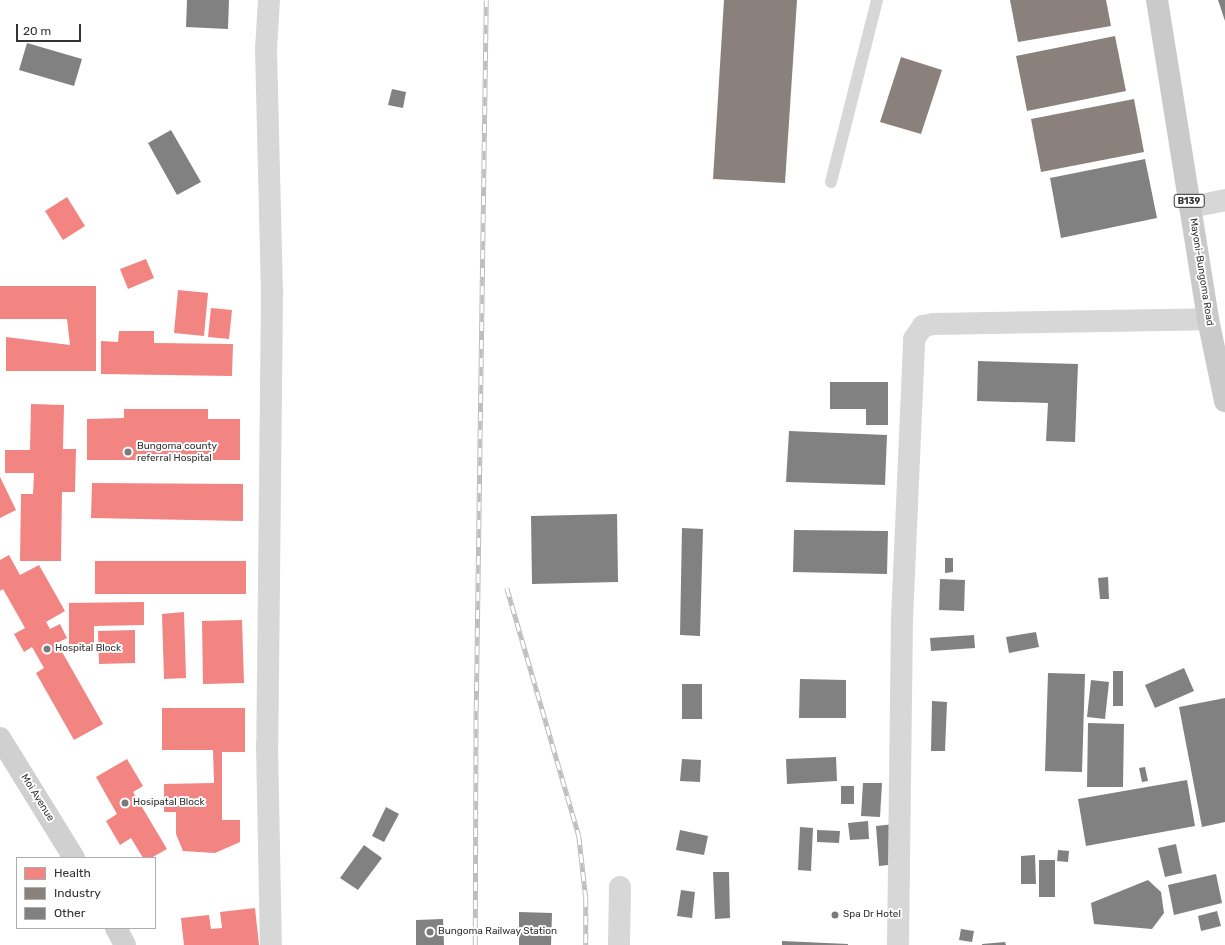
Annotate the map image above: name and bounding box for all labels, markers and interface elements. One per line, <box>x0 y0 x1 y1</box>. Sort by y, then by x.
scale bar <box>18 16 83 42</box>
text: 20 m <box>23 24 51 38</box>
road number: B139 <box>1173 194 1205 208</box>
street label: Mayoni-Bungoma Road <box>1187 217 1215 327</box>
place label: Bungoma county referral Hospital <box>137 440 217 464</box>
marker: Bungoma county referral Hospital <box>122 446 134 458</box>
place label: Hospital Block <box>55 643 121 655</box>
marker: Hospital Block <box>42 644 52 654</box>
street label: Moi Avenue <box>18 772 56 824</box>
place label: Hosipatal Block <box>133 797 205 809</box>
marker: Hosipatal Block <box>120 798 130 808</box>
legend <box>16 857 156 929</box>
text: Health <box>54 866 91 880</box>
text: Industry <box>54 886 101 900</box>
text: Other <box>54 906 85 920</box>
place label: Spa Dr Hotel <box>843 909 901 921</box>
marker: Spa Dr Hotel <box>830 910 840 920</box>
place label: Bungoma Railway Station <box>438 926 557 938</box>
marker: Bungoma Railway Station <box>425 927 435 937</box>

